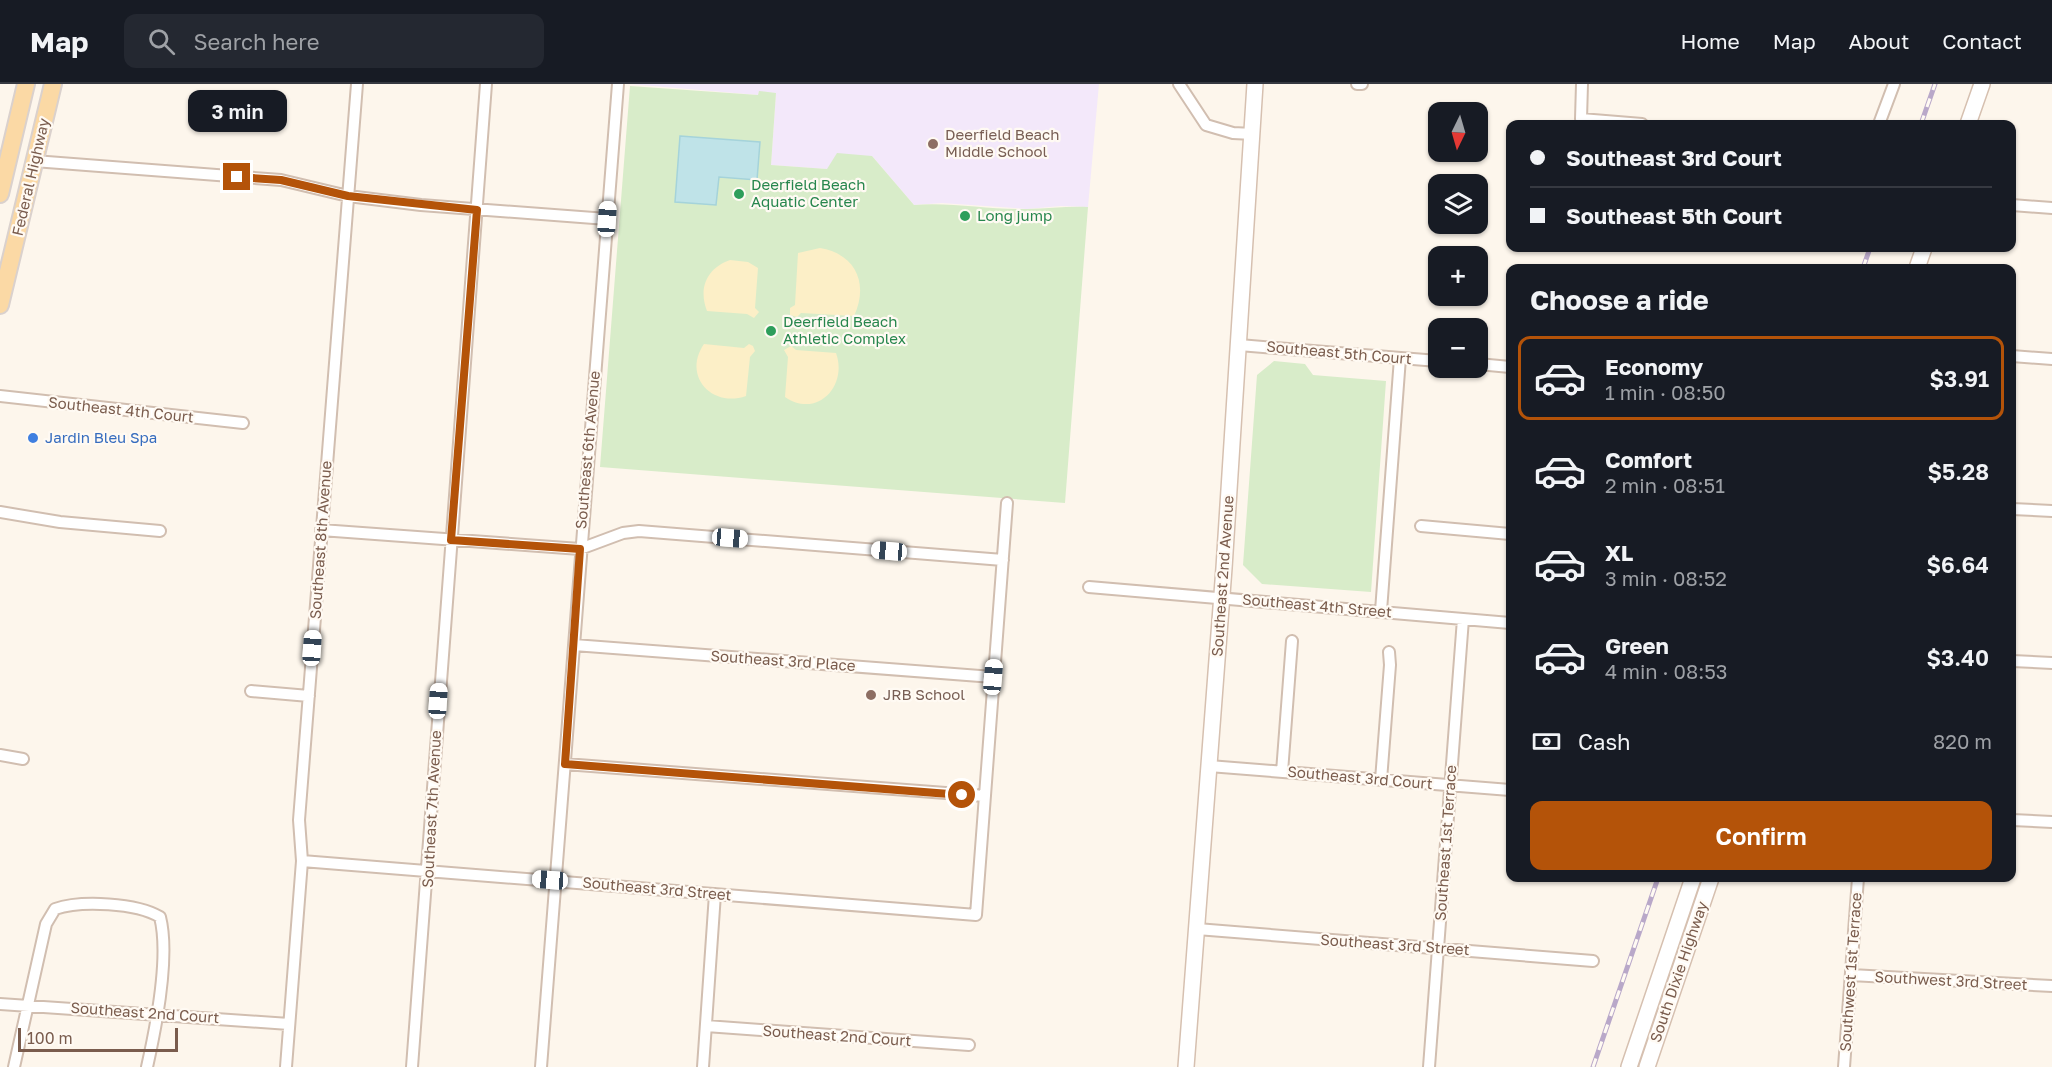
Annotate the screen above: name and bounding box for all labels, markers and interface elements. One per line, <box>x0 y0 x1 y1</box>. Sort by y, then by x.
search box <box>124 14 544 68</box>
text: Map <box>30 25 88 58</box>
icon: search <box>145 25 178 58</box>
text: Search here <box>193 28 319 55</box>
text: Home <box>1680 28 1740 54</box>
text: Map <box>1773 28 1816 54</box>
text: About <box>1849 28 1909 54</box>
text: Contact <box>1942 28 2022 54</box>
callout: 3 min <box>188 90 286 132</box>
text: 3 min <box>211 99 264 123</box>
north arrow <box>1428 102 1488 162</box>
map controls <box>1428 102 1488 378</box>
street label: Federal Highway <box>8 116 52 237</box>
place label: Deerfield Beach Middle School <box>945 125 1060 160</box>
marker: Deerfield Beach Middle School <box>926 137 940 151</box>
text: Southeast 3rd Court <box>1566 144 1782 171</box>
route end <box>223 163 250 190</box>
button: layers <box>1428 174 1488 234</box>
place label: Deerfield Beach Aquatic Center <box>751 175 866 210</box>
marker: Deerfield Beach Aquatic Center <box>732 187 746 201</box>
car <box>597 200 617 238</box>
text: Southeast 5th Court <box>1566 202 1782 229</box>
place label: Long jump <box>977 206 1052 224</box>
marker: Long jump <box>958 209 972 223</box>
button: + <box>1428 246 1488 306</box>
text: Choose a ride <box>1530 284 1709 316</box>
place label: Deerfield Beach Athletic Complex <box>783 312 906 347</box>
button: − <box>1428 318 1488 378</box>
marker: Deerfield Beach Athletic Complex <box>764 324 778 338</box>
street label: Southeast 5th Court <box>1266 337 1413 367</box>
icon: car <box>1533 351 1587 405</box>
text: Economy <box>1605 353 1703 380</box>
text: $3.91 <box>1930 365 1989 392</box>
street label: Southeast 6th Avenue <box>571 370 603 530</box>
text: 1 min · 08:50 <box>1605 380 1726 404</box>
street label: Southeast 4th Court <box>47 392 195 426</box>
place label: Jardin Bleu Spa <box>45 428 157 446</box>
marker: Jardin Bleu Spa <box>26 431 40 445</box>
icon: car <box>1533 444 1587 498</box>
text: Comfort <box>1605 446 1692 473</box>
text: $5.28 <box>1927 458 1989 485</box>
street label: Southeast 8th Avenue <box>305 460 335 620</box>
text: 2 min · 08:51 <box>1605 473 1725 497</box>
street label: Southeast 2nd Avenue <box>1207 494 1237 657</box>
car <box>711 527 749 549</box>
icon: car <box>1533 537 1587 591</box>
text: XL <box>1605 539 1633 566</box>
car <box>870 540 908 562</box>
text: $6.64 <box>1926 551 1989 578</box>
text: 3 min · 08:52 <box>1605 566 1727 590</box>
street label: Southeast 4th Street <box>1241 589 1393 621</box>
car <box>302 629 322 667</box>
icon: car <box>1533 630 1587 684</box>
text: Green <box>1605 632 1669 659</box>
text: $3.40 <box>1927 644 1989 671</box>
street label: Southeast 3rd Place <box>710 646 856 674</box>
car <box>982 658 1004 696</box>
text: 4 min · 08:53 <box>1605 659 1727 683</box>
car <box>428 682 448 720</box>
place label: JRB School <box>883 685 965 703</box>
marker: JRB School <box>864 688 878 702</box>
icon: cash <box>1530 725 1563 758</box>
text: Cash <box>1578 728 1631 755</box>
street label: Southeast 7th Avenue <box>418 729 444 888</box>
text: 820 m <box>1933 729 1992 753</box>
street label: Southeast 3rd Court <box>1287 762 1433 792</box>
street label: Southeast 1st Terrace <box>1431 764 1459 922</box>
route start <box>948 781 975 808</box>
button: Confirm <box>1530 801 1992 870</box>
car <box>531 870 569 890</box>
street label: Southeast 3rd Street <box>582 873 732 903</box>
street label: Southwest 1st Terrace <box>1835 891 1865 1052</box>
street label: South Dixie Highway <box>1645 898 1711 1045</box>
street label: Southeast 3rd Street <box>1320 930 1470 958</box>
street label: Southwest 3rd Street <box>1874 967 2028 993</box>
street label: Southeast 2nd Court <box>70 998 220 1026</box>
street label: Southeast 2nd Court <box>762 1021 912 1049</box>
scale bar <box>18 1025 178 1052</box>
text: 100 m <box>27 1028 73 1048</box>

